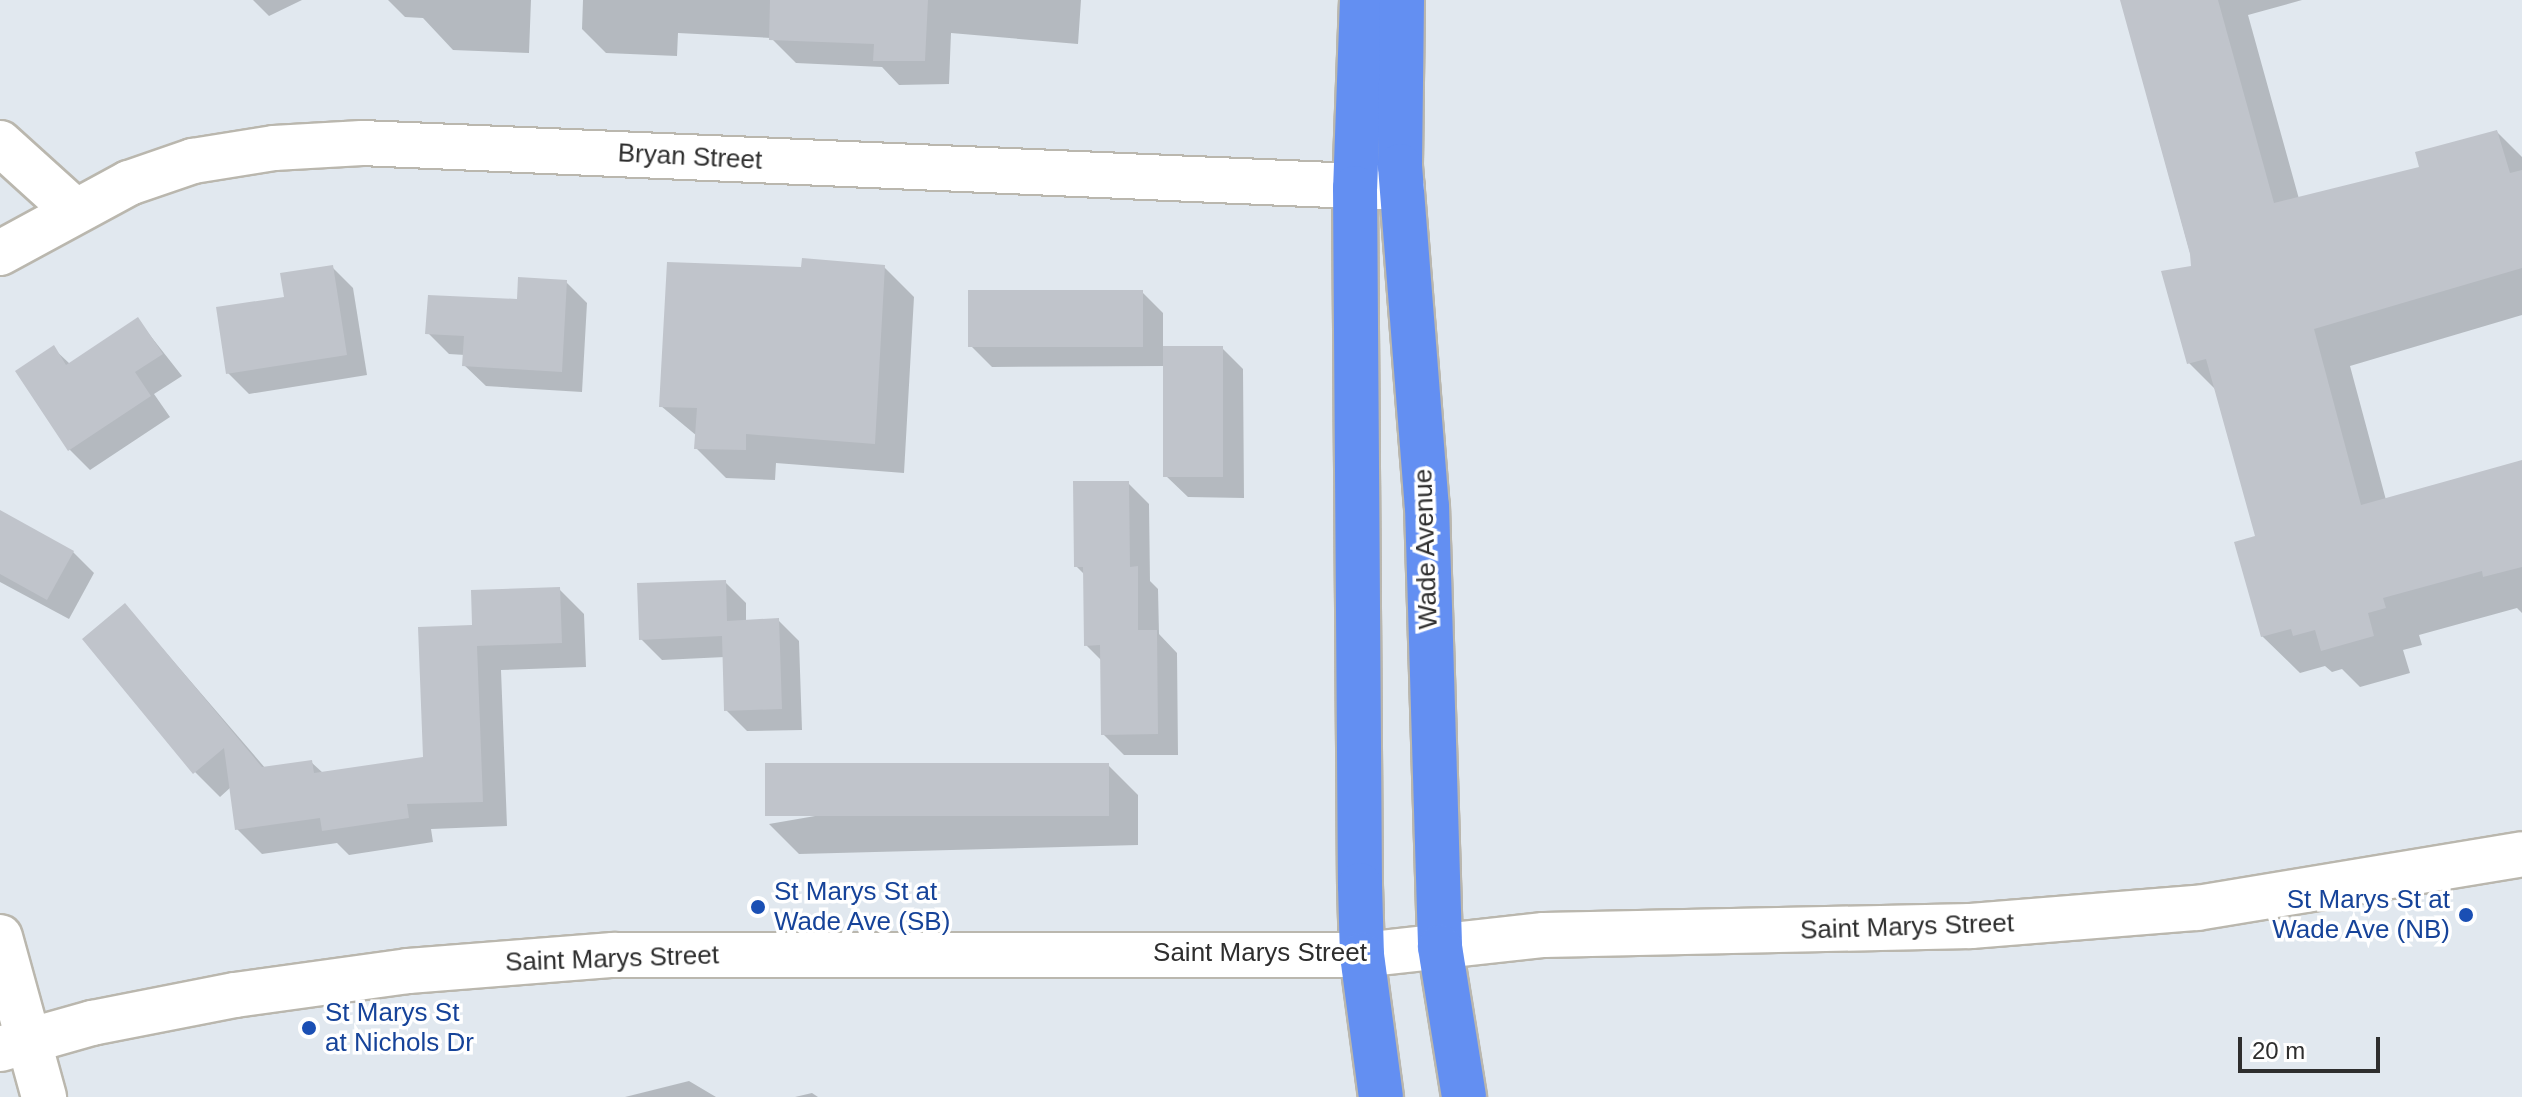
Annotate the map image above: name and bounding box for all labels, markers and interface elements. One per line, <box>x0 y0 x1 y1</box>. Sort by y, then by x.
street label: Bryan Street <box>617 138 763 176</box>
street label: Wade Avenue <box>1408 468 1444 630</box>
place label: St Marys St at Wade Ave (SB) <box>774 876 952 938</box>
place label: St Marys St at Wade Ave (NB) <box>2271 884 2450 946</box>
marker: St Marys St at Wade Ave (SB) <box>749 898 767 916</box>
marker: St Marys St at Wade Ave (NB) <box>2457 906 2475 924</box>
street label: Saint Marys Street <box>1800 908 2014 946</box>
street label: Saint Marys Street <box>1153 937 1367 969</box>
street label: Saint Marys Street <box>505 940 719 978</box>
place label: St Marys St at Nichols Dr <box>325 997 474 1058</box>
marker: St Marys St at Nichols Dr <box>300 1019 318 1037</box>
scale bar <box>2242 1021 2384 1071</box>
text: 20 m <box>2252 1037 2305 1064</box>

